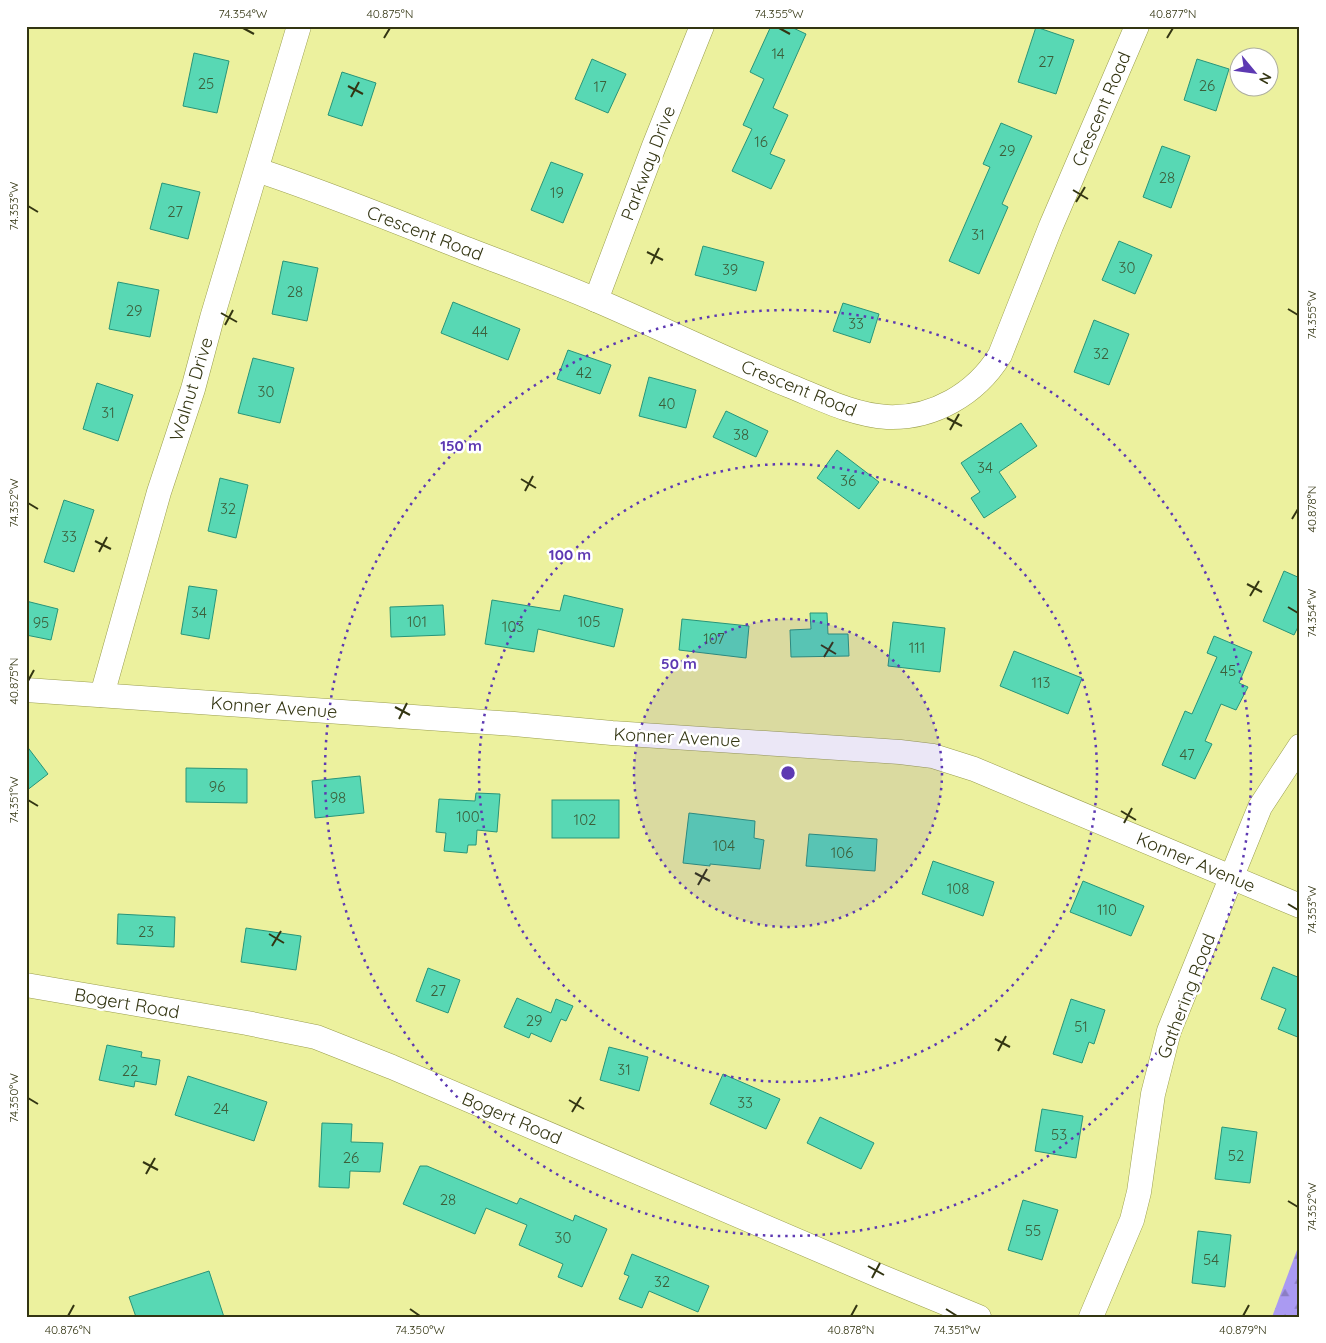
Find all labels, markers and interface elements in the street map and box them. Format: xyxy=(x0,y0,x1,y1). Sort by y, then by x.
text: 74.354°W xyxy=(219,6,268,21)
text: 40.875°N xyxy=(366,6,414,21)
text: 74.355°W xyxy=(754,6,804,21)
text: 40.877°N xyxy=(1150,6,1196,21)
house number: 14 xyxy=(771,44,785,63)
street label: Crescent Road xyxy=(1066,48,1136,170)
north arrow xyxy=(1228,48,1278,98)
house number: 27 xyxy=(1038,52,1054,71)
text: N xyxy=(1255,69,1276,87)
house number: 25 xyxy=(198,74,214,93)
house number: 26 xyxy=(1199,76,1215,95)
house number: 17 xyxy=(593,77,607,96)
street label: Parkway Drive xyxy=(616,102,680,224)
house number: 16 xyxy=(754,132,768,151)
house number: 29 xyxy=(999,141,1015,160)
house number: 28 xyxy=(1159,168,1175,187)
text: 74.353°W xyxy=(6,181,21,230)
house number: 19 xyxy=(550,183,564,202)
street label: Crescent Road xyxy=(364,200,486,266)
house number: 27 xyxy=(167,202,183,221)
house number: 31 xyxy=(971,225,985,244)
house number: 30 xyxy=(1119,258,1135,277)
house number: 39 xyxy=(722,260,738,279)
house number: 28 xyxy=(287,282,303,301)
text: 74.355°W xyxy=(1304,290,1319,340)
house number: 29 xyxy=(126,301,142,320)
house number: 33 xyxy=(848,314,864,333)
house number: 44 xyxy=(472,322,488,341)
street label: Walnut Drive xyxy=(164,334,218,444)
house number: 32 xyxy=(1093,344,1109,363)
street label: Crescent Road xyxy=(738,354,860,422)
house number: 42 xyxy=(576,363,592,382)
house number: 30 xyxy=(258,382,274,401)
house number: 40 xyxy=(659,394,675,413)
house number: 31 xyxy=(101,403,115,422)
house number: 38 xyxy=(733,425,749,444)
text: 150 m xyxy=(440,436,482,455)
house number: 34 xyxy=(977,458,993,477)
house number: 36 xyxy=(840,471,856,490)
text: 74.352°W xyxy=(6,478,21,528)
text: 40.878°N xyxy=(1304,485,1319,533)
house number: 32 xyxy=(220,499,236,518)
house number: 33 xyxy=(61,527,77,546)
text: 100 m xyxy=(549,545,591,564)
text: 74.354°W xyxy=(1304,588,1319,637)
house number: 34 xyxy=(191,603,207,622)
house number: 101 xyxy=(407,612,427,631)
house number: 105 xyxy=(578,612,600,631)
house number: 95 xyxy=(33,613,49,632)
house number: 103 xyxy=(502,617,524,636)
house number: 107 xyxy=(703,629,725,648)
house number: 111 xyxy=(909,638,925,657)
text: 50 m xyxy=(661,654,697,673)
text: 40.875°N xyxy=(6,657,21,705)
house number: 45 xyxy=(1220,661,1236,680)
house number: 113 xyxy=(1032,673,1051,692)
street label: Konner Avenue xyxy=(210,691,338,723)
street label: Konner Avenue xyxy=(613,722,741,752)
house number: 47 xyxy=(1179,745,1195,764)
centre of rings xyxy=(779,764,797,782)
text: 74.351°W xyxy=(6,776,21,824)
house number: 96 xyxy=(209,777,225,796)
house number: 98 xyxy=(330,788,346,807)
house number: 100 xyxy=(456,807,480,826)
house number: 102 xyxy=(574,810,596,829)
street label: Konner Avenue xyxy=(1133,827,1259,897)
house number: 104 xyxy=(713,836,735,855)
house number: 106 xyxy=(831,843,853,862)
house number: 108 xyxy=(947,879,969,898)
text: 74.353°W xyxy=(1304,885,1319,934)
house number: 110 xyxy=(1097,900,1117,919)
house number: 23 xyxy=(138,922,154,941)
street label: Gathering Road xyxy=(1152,930,1220,1062)
house number: 27 xyxy=(430,981,446,1000)
street label: Bogert Road xyxy=(73,982,181,1024)
house number: 29 xyxy=(526,1011,542,1030)
house number: 51 xyxy=(1074,1017,1088,1036)
house number: 31 xyxy=(617,1060,631,1079)
house number: 22 xyxy=(122,1061,138,1080)
text: 74.350°W xyxy=(6,1073,21,1123)
street label: Bogert Road xyxy=(459,1087,565,1149)
house number: 33 xyxy=(737,1093,753,1112)
house number: 24 xyxy=(213,1099,229,1118)
house number: 53 xyxy=(1051,1125,1067,1144)
house number: 52 xyxy=(1228,1146,1244,1165)
house number: 26 xyxy=(343,1148,359,1167)
text: 74.352°W xyxy=(1304,1182,1319,1232)
house number: 28 xyxy=(440,1190,456,1209)
house number: 55 xyxy=(1025,1221,1041,1240)
house number: 30 xyxy=(555,1228,571,1247)
house number: 54 xyxy=(1203,1250,1219,1269)
house number: 32 xyxy=(654,1272,670,1291)
text: 40.876°N xyxy=(45,1322,91,1337)
text: 74.350°W xyxy=(395,1322,445,1337)
text: 40.878°N xyxy=(827,1322,875,1337)
text: 74.351°W xyxy=(933,1322,981,1337)
text: 40.879°N xyxy=(1219,1322,1267,1337)

